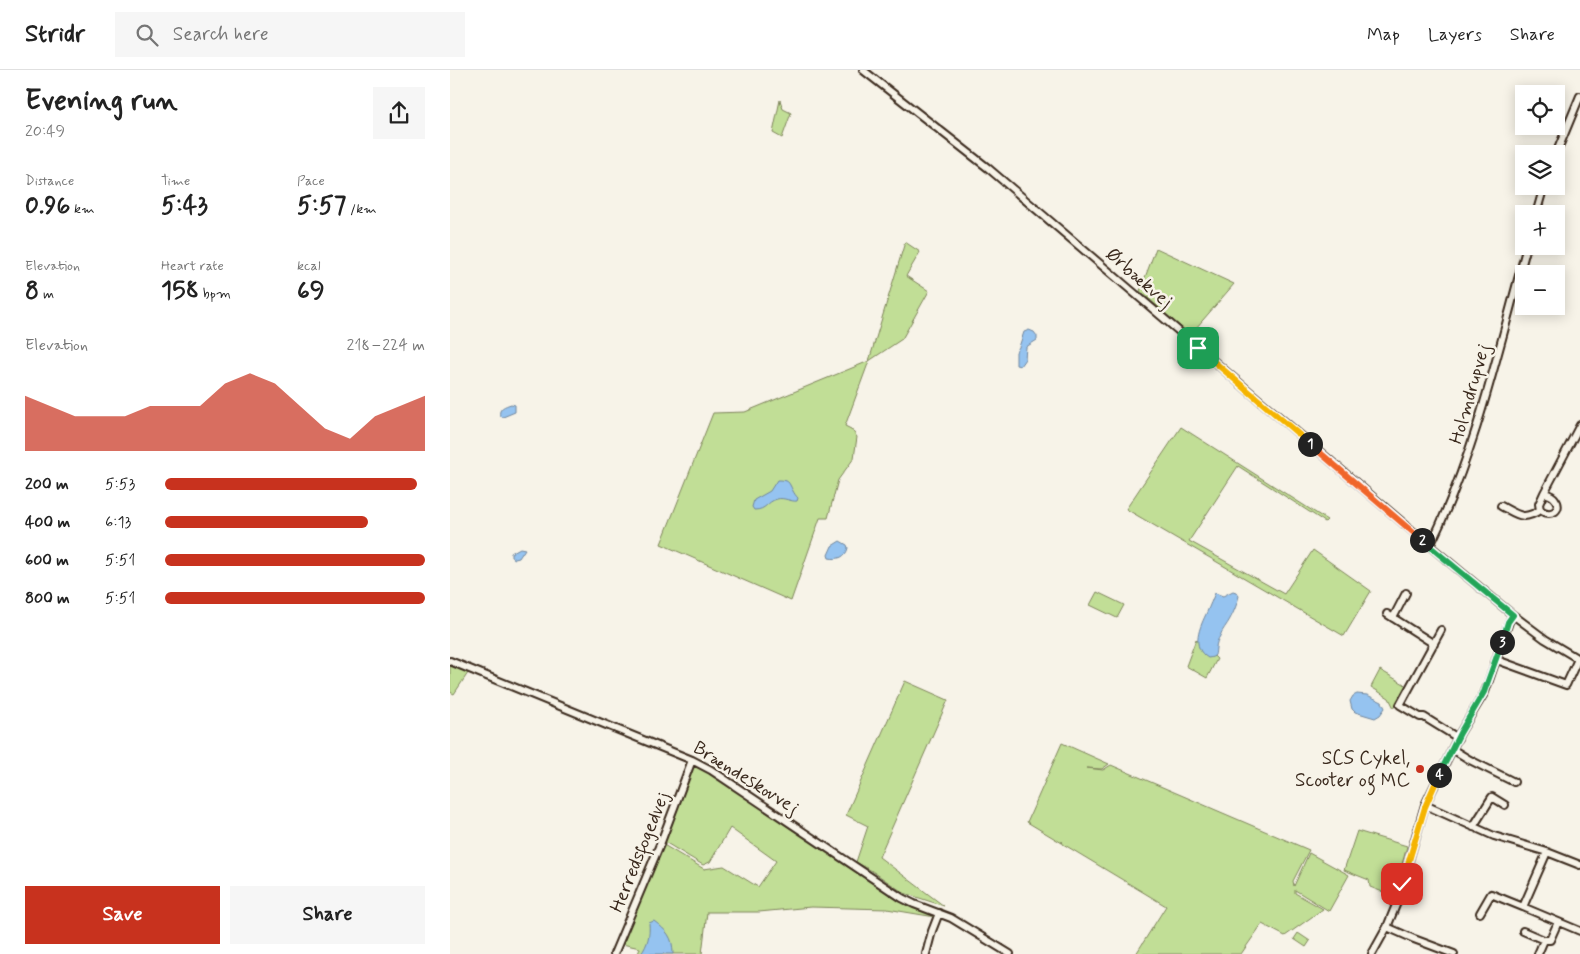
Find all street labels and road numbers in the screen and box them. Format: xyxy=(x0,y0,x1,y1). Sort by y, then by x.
street label: Ørbækvej xyxy=(1100,242,1178,315)
street label: Holmdrupvej xyxy=(1444,341,1497,447)
street label: Brændeskovvej xyxy=(688,735,804,821)
street label: Herredsfogedvej xyxy=(604,788,678,917)

